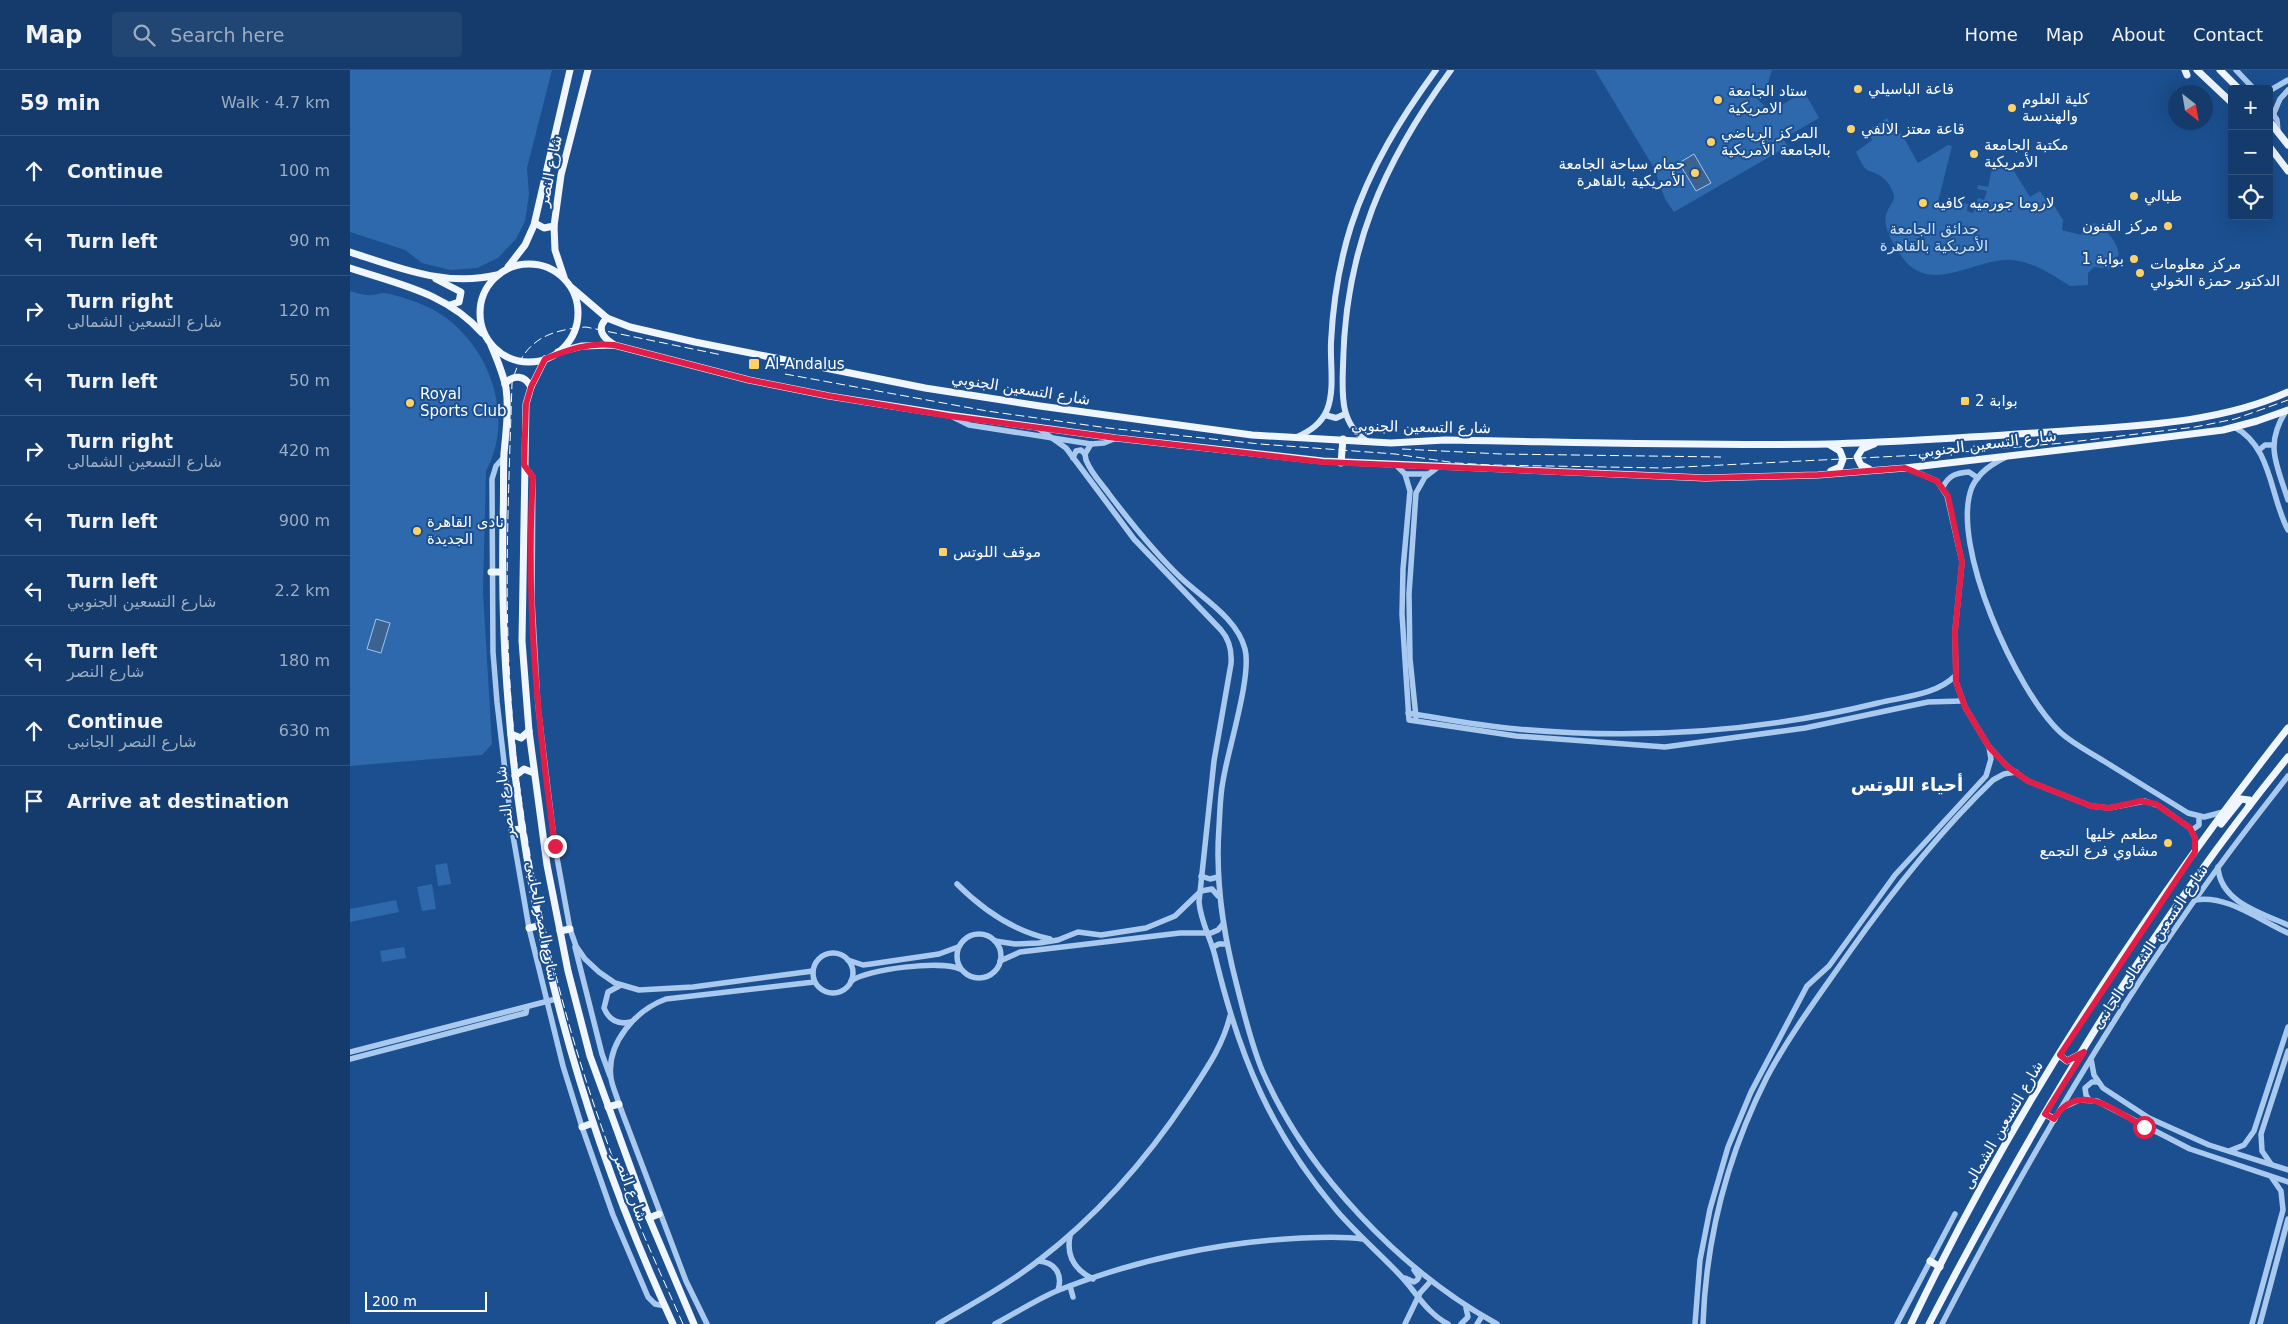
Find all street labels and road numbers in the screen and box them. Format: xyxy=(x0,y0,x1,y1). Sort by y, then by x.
street label: شارع النصر xyxy=(534,134,566,209)
street label: شارع التسعين الجنوبي xyxy=(950,369,1092,410)
street label: شارع التسعين الجنوبي xyxy=(1351,417,1491,438)
street label: شارع التسعين الجنوبي xyxy=(1916,427,2058,462)
street label: شارع النصر xyxy=(492,765,518,840)
street label: شارع النصر الجانبى xyxy=(522,860,562,982)
street label: شارع التسعين الشمالى الجانبى xyxy=(2088,862,2212,1032)
street label: شارع التسعين الشمالى xyxy=(1959,1058,2047,1192)
street label: شارع النصر xyxy=(608,1149,651,1224)

